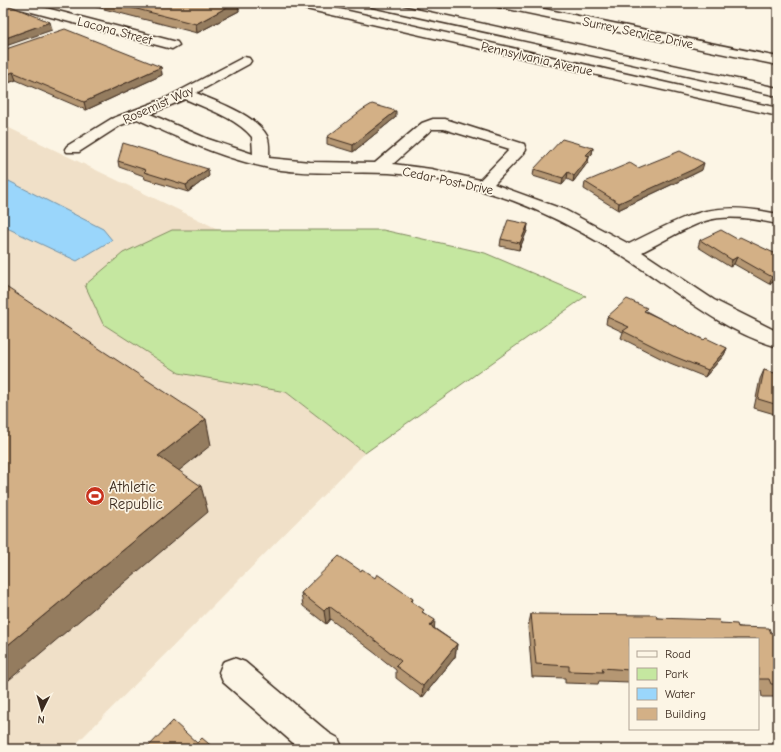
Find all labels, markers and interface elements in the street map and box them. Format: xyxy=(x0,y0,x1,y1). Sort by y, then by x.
street label: Lacona Street xyxy=(76,13,155,48)
street label: Surrey Service Drive xyxy=(581,13,695,52)
street label: Pennsylvania Avenue xyxy=(479,38,595,79)
street label: Rosemist Way xyxy=(120,82,196,127)
street label: Cedar Post Drive xyxy=(401,164,495,198)
place label: Athletic Republic xyxy=(109,478,163,513)
sports icon: Athletic Republic xyxy=(84,485,106,507)
legend xyxy=(629,638,759,730)
text: Road xyxy=(665,647,691,661)
text: Park xyxy=(665,667,688,681)
text: Water xyxy=(665,687,695,701)
north arrow xyxy=(22,690,62,730)
text: Building xyxy=(665,707,706,721)
text: N xyxy=(37,713,45,726)

